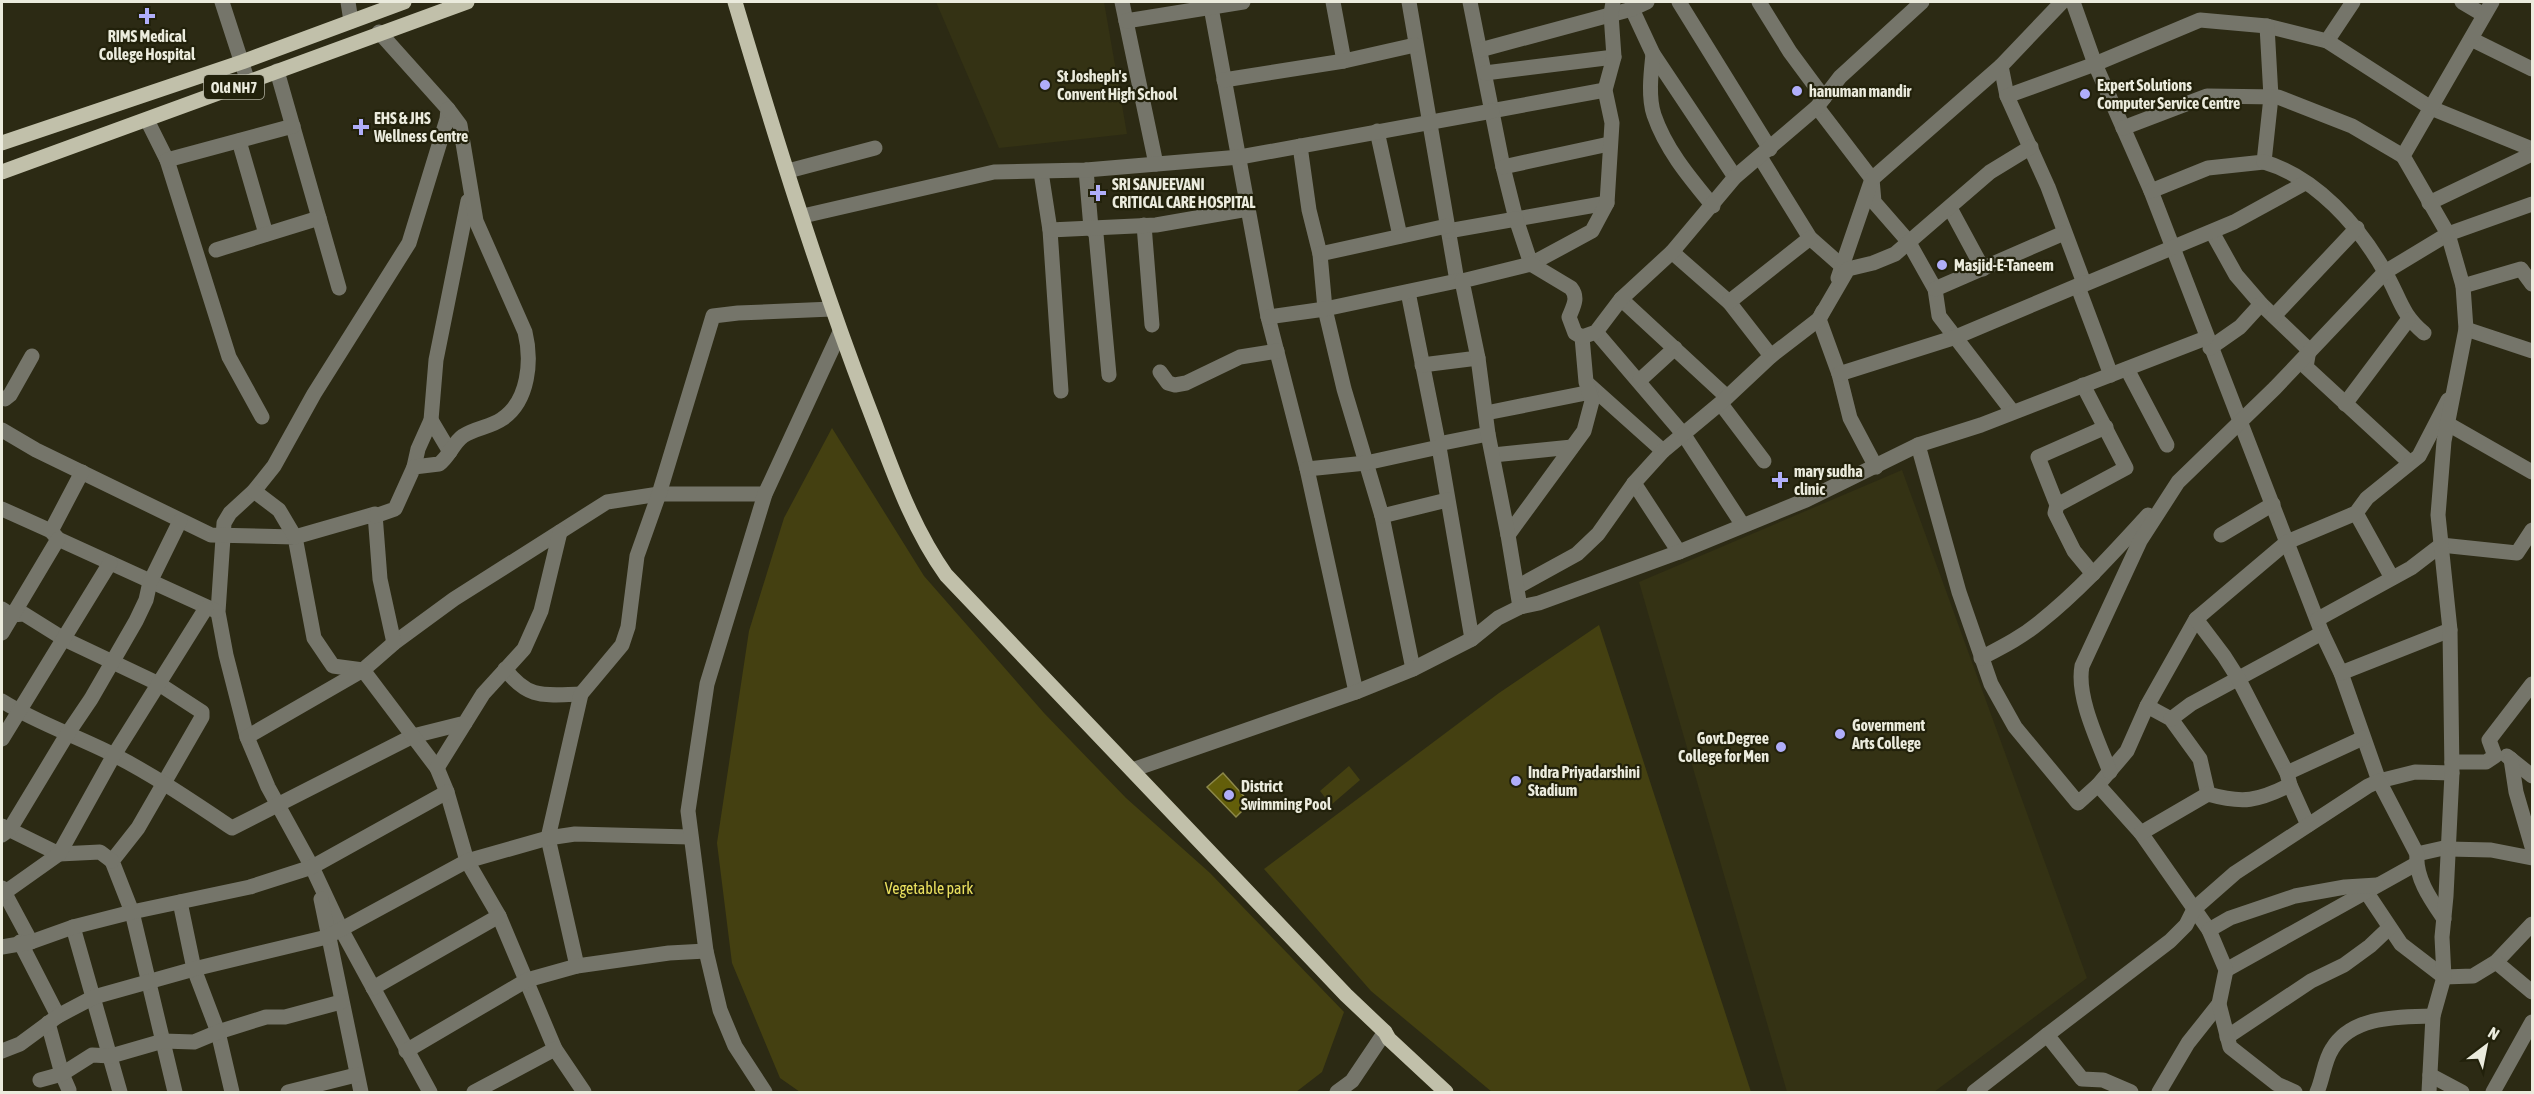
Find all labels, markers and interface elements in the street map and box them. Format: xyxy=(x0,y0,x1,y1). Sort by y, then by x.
marker: RIMS Medical College Hospital xyxy=(138,7,156,25)
place label: RIMS Medical College Hospital xyxy=(99,27,196,63)
place label: St Josheph's Convent High School xyxy=(1057,67,1178,103)
road number: Old NH7 xyxy=(204,75,264,99)
place label: Expert Solutions Computer Service Centre xyxy=(2097,76,2240,112)
marker: St Josheph's Convent High School xyxy=(1038,78,1052,92)
place label: hanuman mandir xyxy=(1809,82,1912,100)
marker: hanuman mandir xyxy=(1790,84,1804,98)
marker: Expert Solutions Computer Service Centre xyxy=(2078,87,2092,101)
place label: EHS & JHS Wellness Centre xyxy=(373,109,468,145)
marker: EHS & JHS Wellness Centre xyxy=(352,118,370,136)
place label: SRI SANJEEVANI CRITICAL CARE HOSPITAL xyxy=(1112,175,1256,211)
marker: SRI SANJEEVANI CRITICAL CARE HOSPITAL xyxy=(1089,184,1107,202)
place label: Masjid-E-Taneem xyxy=(1954,256,2054,274)
marker: Masjid-E-Taneem xyxy=(1935,258,1949,272)
place label: mary sudha clinic xyxy=(1794,462,1863,498)
marker: mary sudha clinic xyxy=(1771,471,1789,489)
place label: Government Arts College xyxy=(1851,716,1926,752)
marker: Government Arts College xyxy=(1833,727,1847,741)
place label: Govt.Degree College for Men xyxy=(1678,729,1769,765)
marker: Govt.Degree College for Men xyxy=(1774,740,1788,754)
place label: Indra Priyadarshini Stadium xyxy=(1528,763,1640,799)
marker: Indra Priyadarshini Stadium xyxy=(1509,774,1523,788)
place label: District Swimming Pool xyxy=(1241,777,1332,813)
marker: District Swimming Pool xyxy=(1222,788,1236,802)
park label: Vegetable park xyxy=(885,879,973,898)
north arrow xyxy=(2456,1016,2516,1076)
text: N xyxy=(2485,1023,2503,1043)

